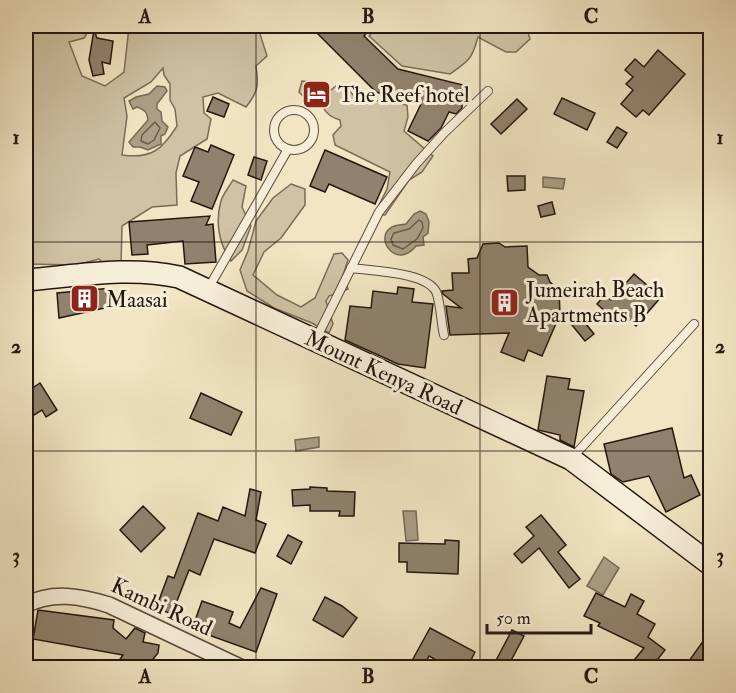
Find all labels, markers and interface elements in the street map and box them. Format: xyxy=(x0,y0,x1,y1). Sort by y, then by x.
text: A xyxy=(138,4,152,29)
text: B xyxy=(361,4,375,29)
text: C xyxy=(584,4,598,29)
hotel icon: The Reef hotel xyxy=(301,78,333,110)
place label: The Reef hotel xyxy=(338,81,470,109)
text: 1 xyxy=(12,125,20,150)
text: 1 xyxy=(716,125,724,150)
place label: Jumeirah Beach Apartments B xyxy=(525,276,665,330)
building icon: Maasai xyxy=(69,283,101,315)
place label: Maasai xyxy=(106,286,168,314)
building icon: Jumeirah Beach Apartments B xyxy=(489,286,521,318)
street label: Mount Kenya Road xyxy=(300,324,467,422)
text: 2 xyxy=(11,334,21,359)
text: 2 xyxy=(715,334,725,359)
text: 3 xyxy=(12,543,20,568)
text: 3 xyxy=(716,543,724,568)
street label: Kambi Road xyxy=(106,571,217,643)
scale bar xyxy=(487,597,590,635)
text: 50 m xyxy=(496,607,531,630)
text: A xyxy=(138,664,152,689)
text: B xyxy=(361,664,375,689)
text: C xyxy=(584,664,598,689)

